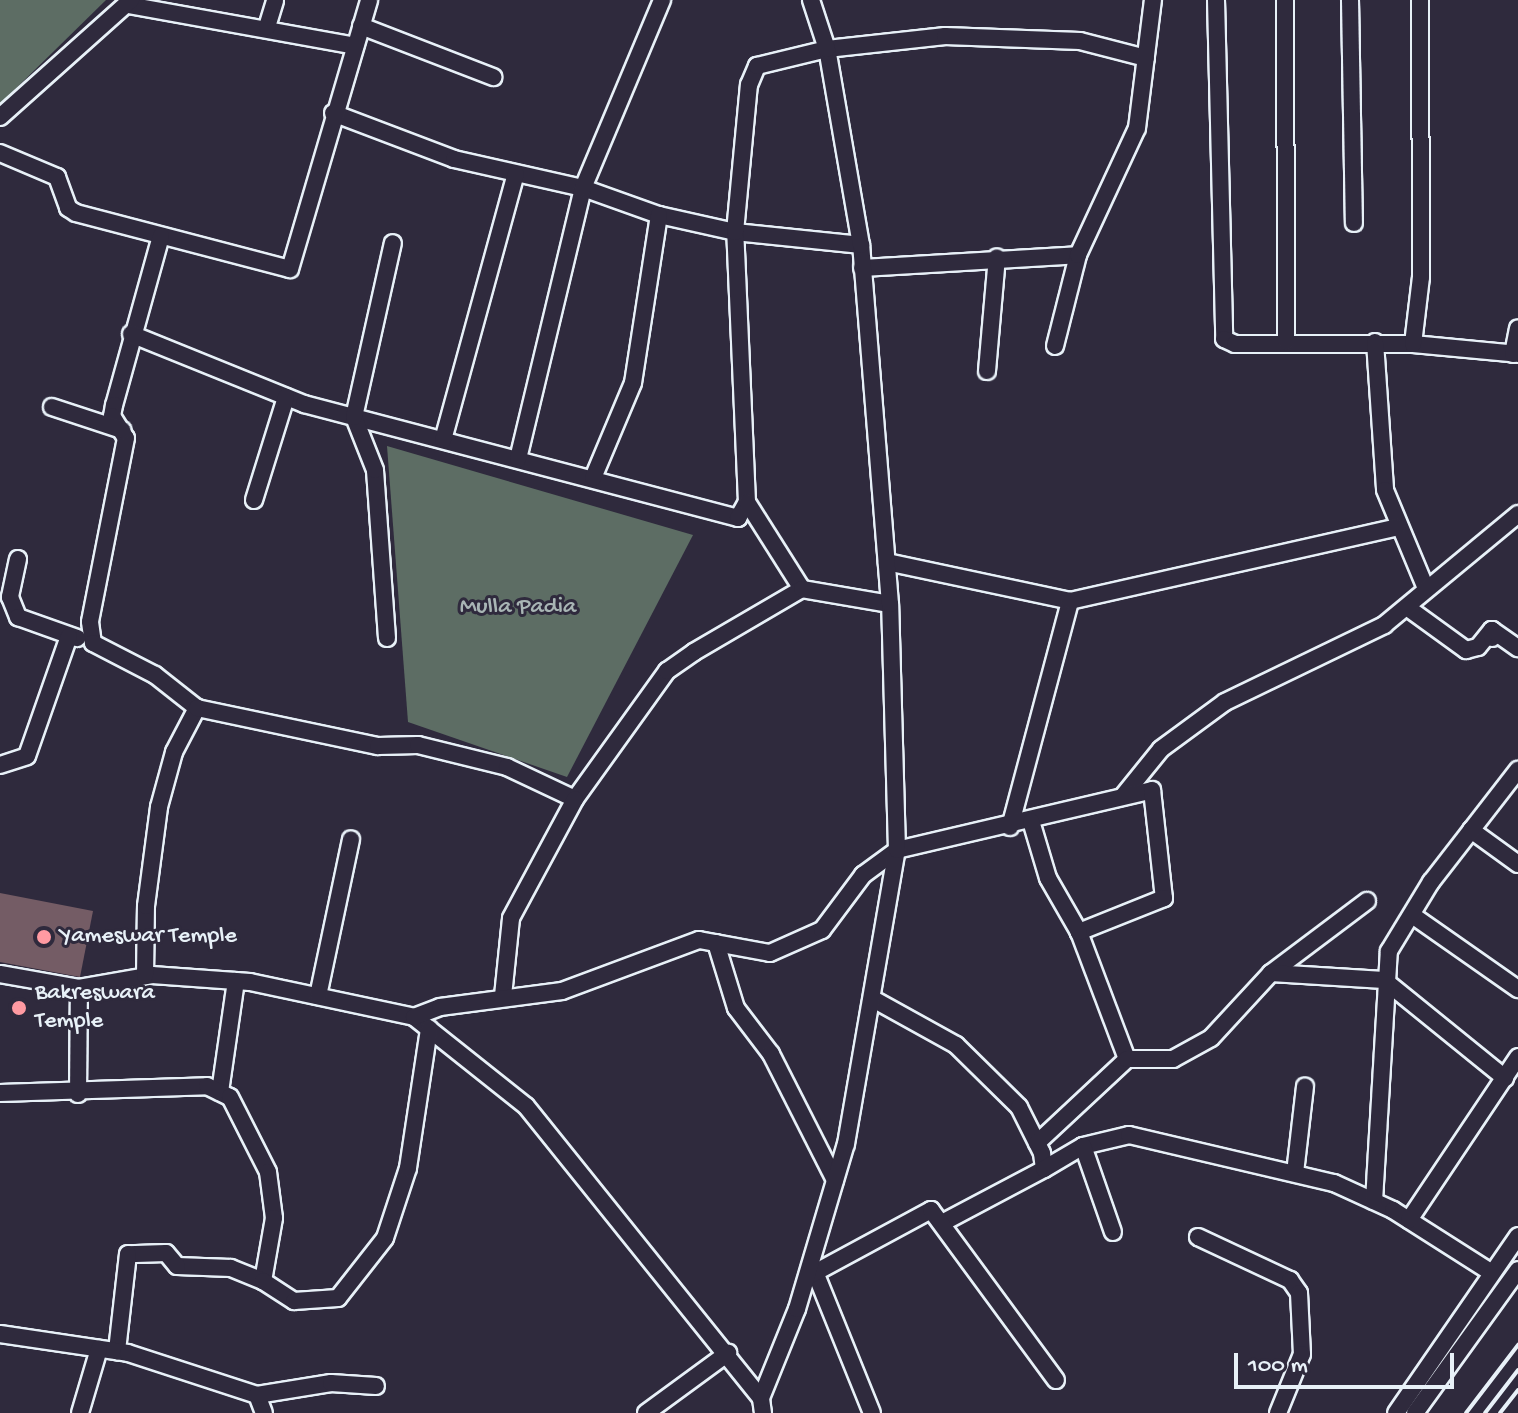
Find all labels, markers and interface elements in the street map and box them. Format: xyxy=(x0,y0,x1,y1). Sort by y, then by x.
park label: Mulla Padia xyxy=(460,594,576,622)
place label: Yameswar Temple xyxy=(60,923,237,951)
marker: Yameswar Temple xyxy=(35,928,53,946)
place label: Bakreswara Temple xyxy=(35,980,155,1036)
marker: Bakreswara Temple xyxy=(10,999,28,1017)
scale bar xyxy=(1238,1337,1458,1387)
text: 100 m xyxy=(1248,1352,1308,1381)

